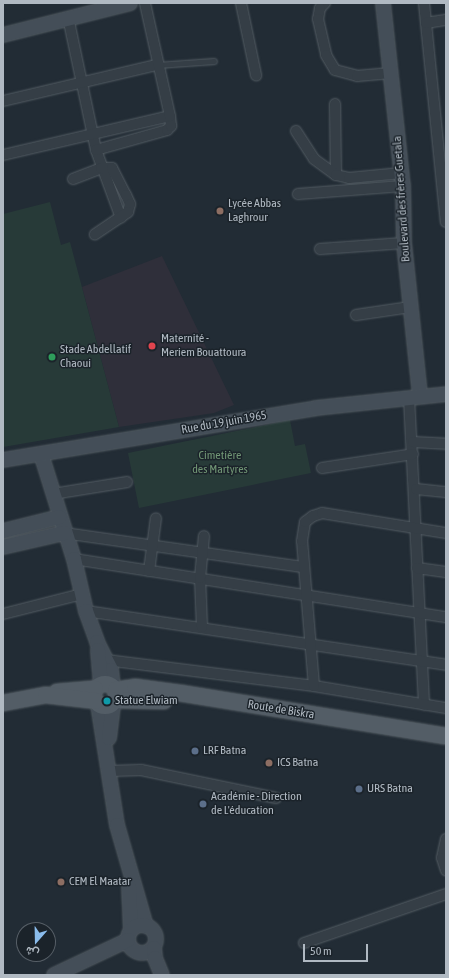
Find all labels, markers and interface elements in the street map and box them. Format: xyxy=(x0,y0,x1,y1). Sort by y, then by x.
street label: Boulevard des frères Guetala xyxy=(390,135,414,263)
place label: Lycée Abbas Laghrour xyxy=(228,197,281,225)
marker: Lycée Abbas Laghrour xyxy=(215,206,225,216)
place label: Maternité - Meriem Bouattoura xyxy=(161,332,246,360)
marker: Maternité - Meriem Bouattoura xyxy=(146,340,158,352)
place label: Stade Abdellatif Chaoui xyxy=(60,343,131,371)
marker: Stade Abdellatif Chaoui xyxy=(47,352,57,362)
street label: Rue du 19 juin 1965 xyxy=(180,408,268,438)
park label: Cimetière des Martyres xyxy=(192,449,248,477)
place label: Statue Elwiam xyxy=(115,694,178,708)
marker: Statue Elwiam xyxy=(102,696,112,706)
street label: Route de Biskra xyxy=(247,698,315,722)
place label: LRF Batna xyxy=(203,744,246,758)
marker: LRF Batna xyxy=(190,746,200,756)
place label: ICS Batna xyxy=(277,756,318,770)
marker: ICS Batna xyxy=(264,758,274,768)
place label: URS Batna xyxy=(367,782,413,796)
marker: URS Batna xyxy=(354,784,364,794)
place label: Académie - Direction de L'éducation xyxy=(211,790,302,818)
marker: Académie - Direction de L'éducation xyxy=(198,799,208,809)
place label: CEM El Maatar xyxy=(69,875,131,889)
marker: CEM El Maatar xyxy=(56,877,66,887)
north arrow xyxy=(16,922,56,962)
scale bar xyxy=(305,936,370,962)
text: ش xyxy=(24,944,41,960)
text: 50 m xyxy=(310,944,332,958)

